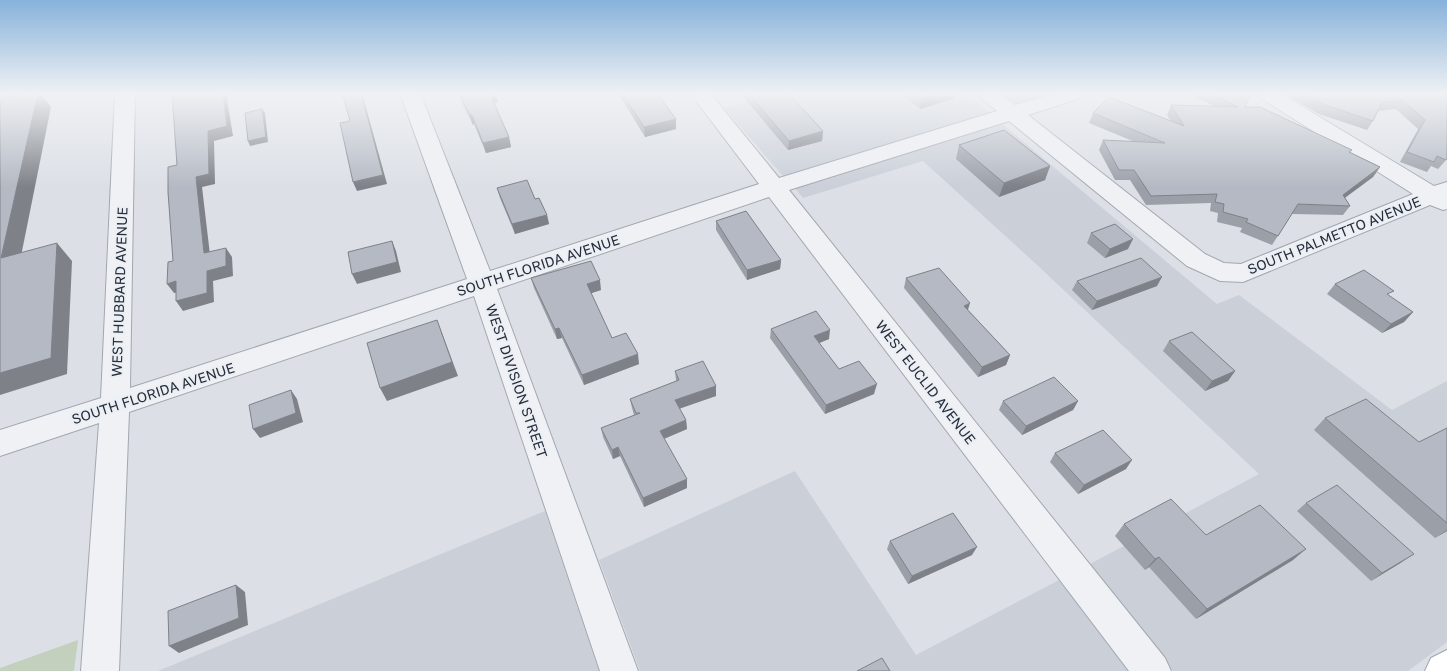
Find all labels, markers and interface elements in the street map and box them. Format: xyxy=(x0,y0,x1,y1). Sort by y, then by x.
street label: SOUTH PALMETTO AVENUE xyxy=(1245,192,1423,278)
street label: WEST HUBBARD AVENUE xyxy=(108,207,130,377)
street label: SOUTH FLORIDA AVENUE xyxy=(454,231,622,299)
street label: WEST DIVISION STREET xyxy=(483,302,551,461)
street label: WEST EUCLID AVENUE xyxy=(872,317,980,447)
street label: SOUTH FLORIDA AVENUE xyxy=(69,359,237,427)

